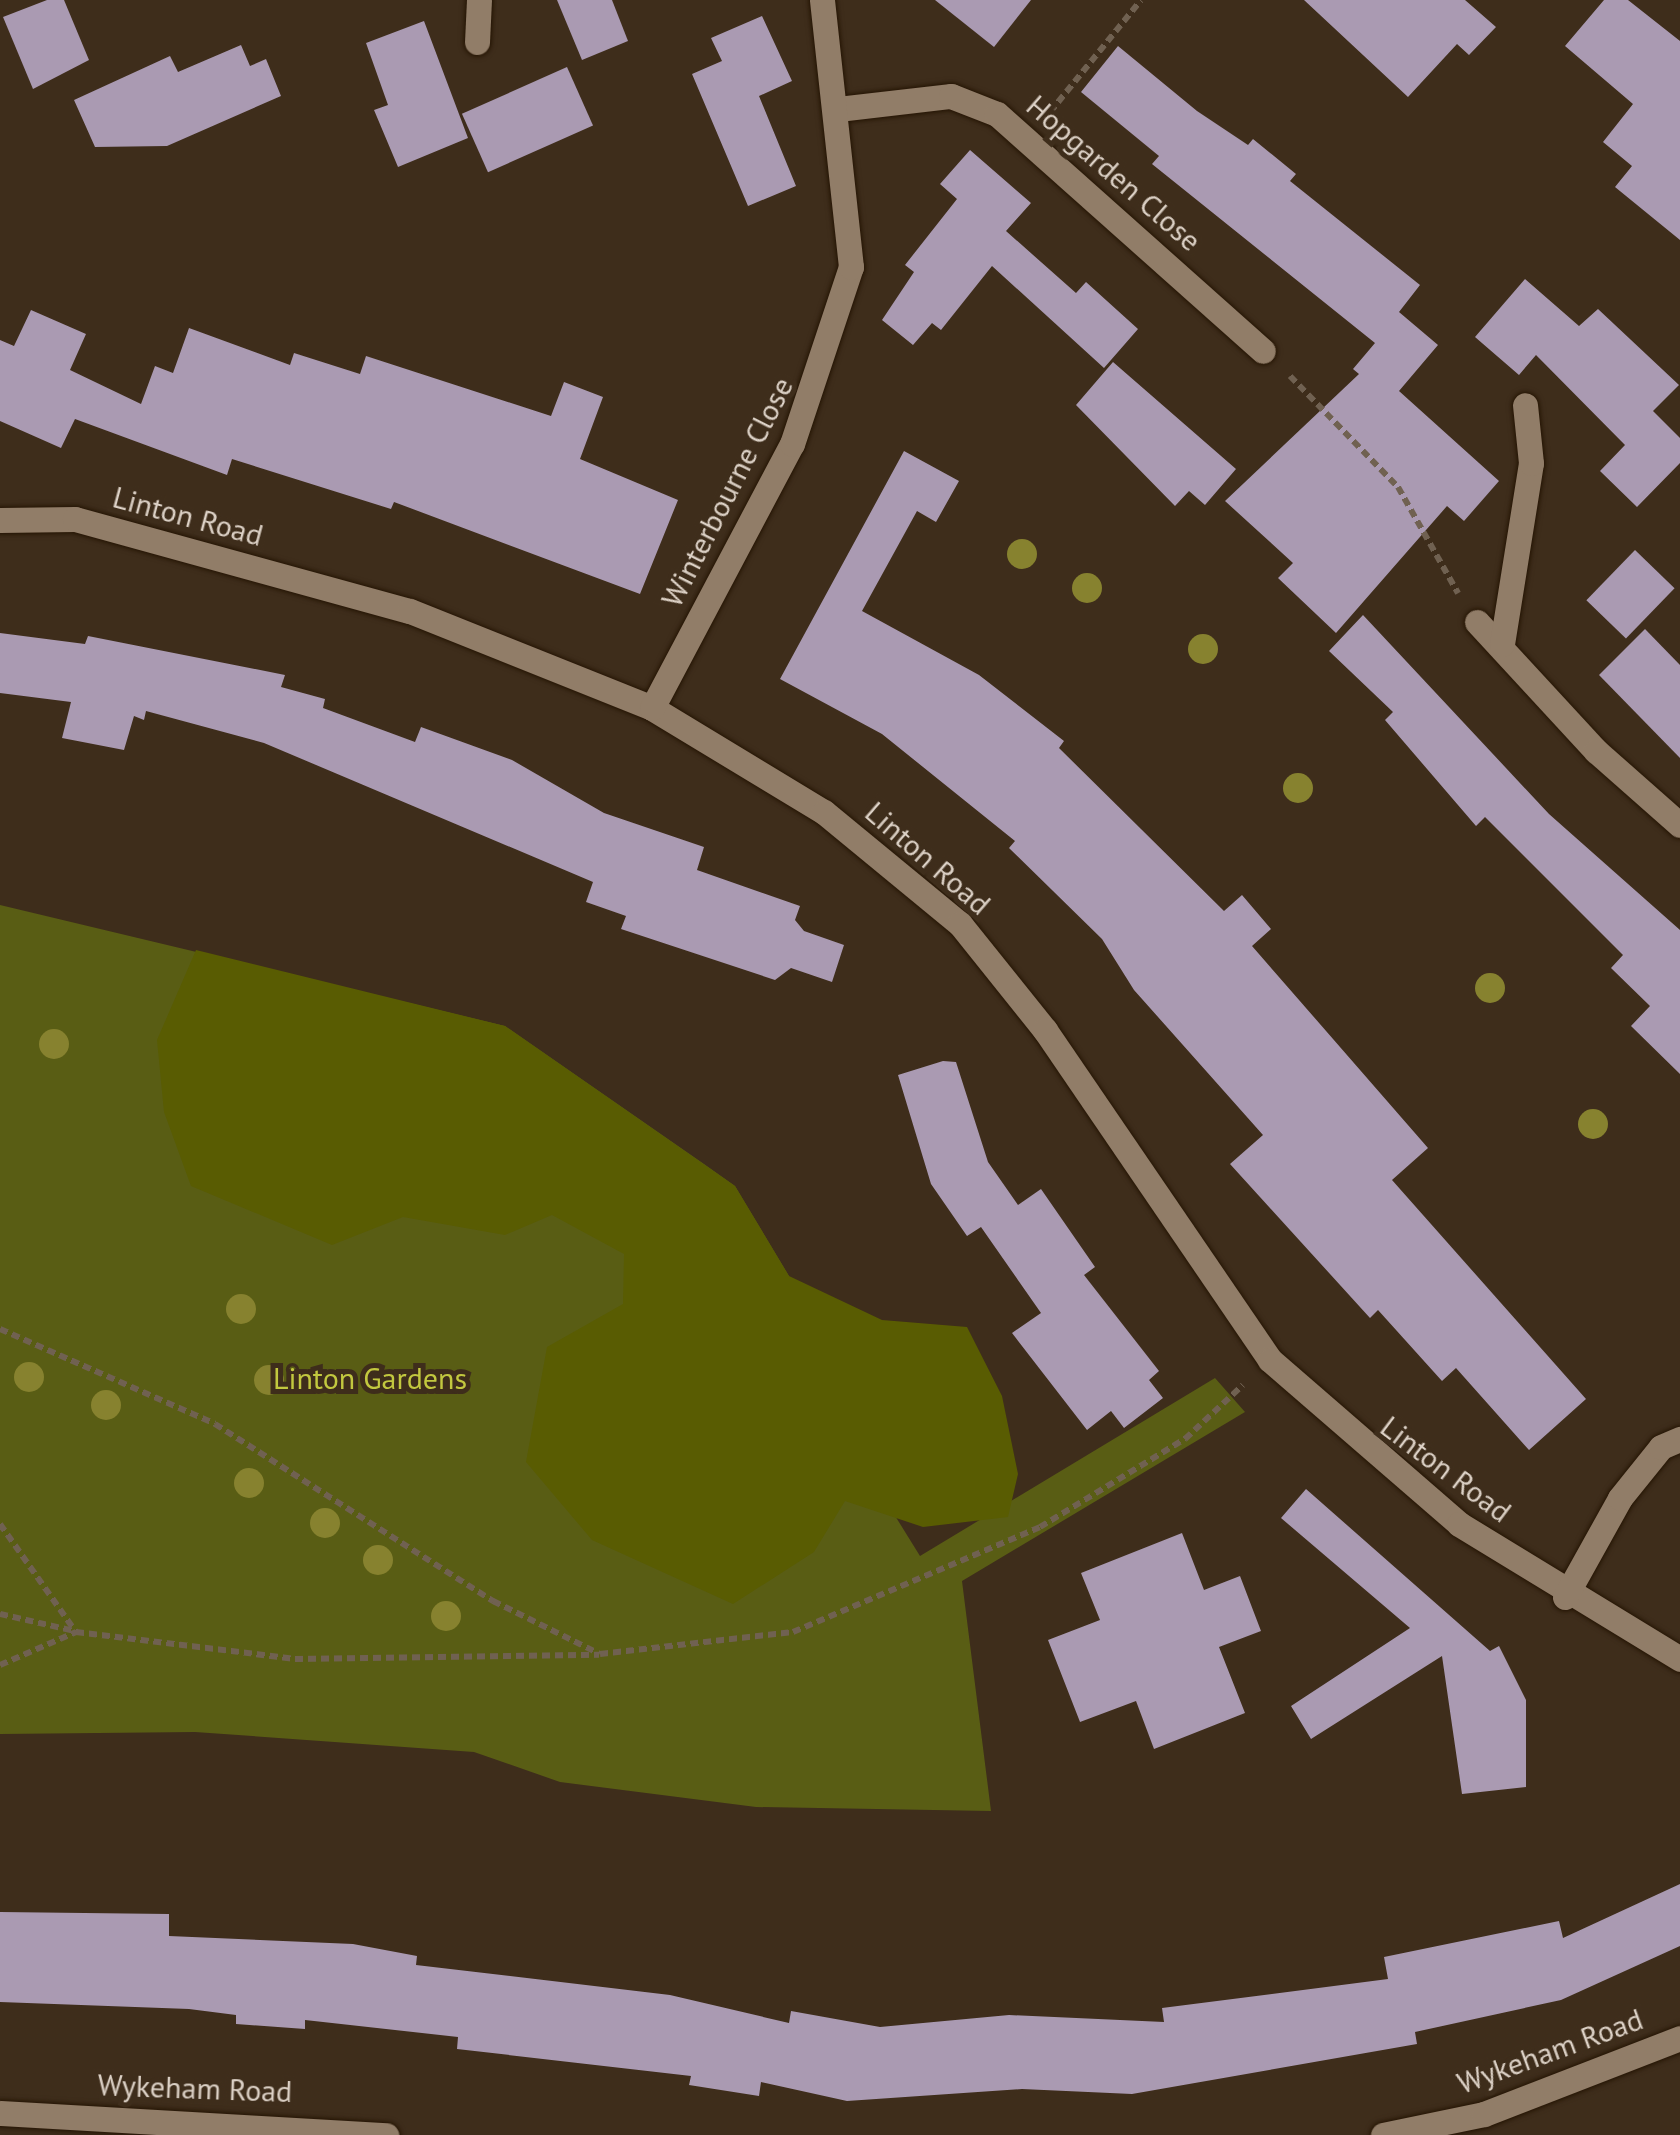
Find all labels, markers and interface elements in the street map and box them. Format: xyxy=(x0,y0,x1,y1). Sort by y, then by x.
street label: Hopgarden Close xyxy=(1019,87,1209,259)
street label: Winterbourne Close xyxy=(654,371,800,613)
street label: Linton Road xyxy=(109,479,267,553)
street label: Linton Road xyxy=(858,794,998,922)
park label: Linton Gardens xyxy=(273,1360,467,1396)
street label: Linton Road xyxy=(1374,1408,1518,1530)
street label: Wykeham Road xyxy=(1452,2001,1648,2101)
street label: Wykeham Road xyxy=(97,2067,293,2109)

